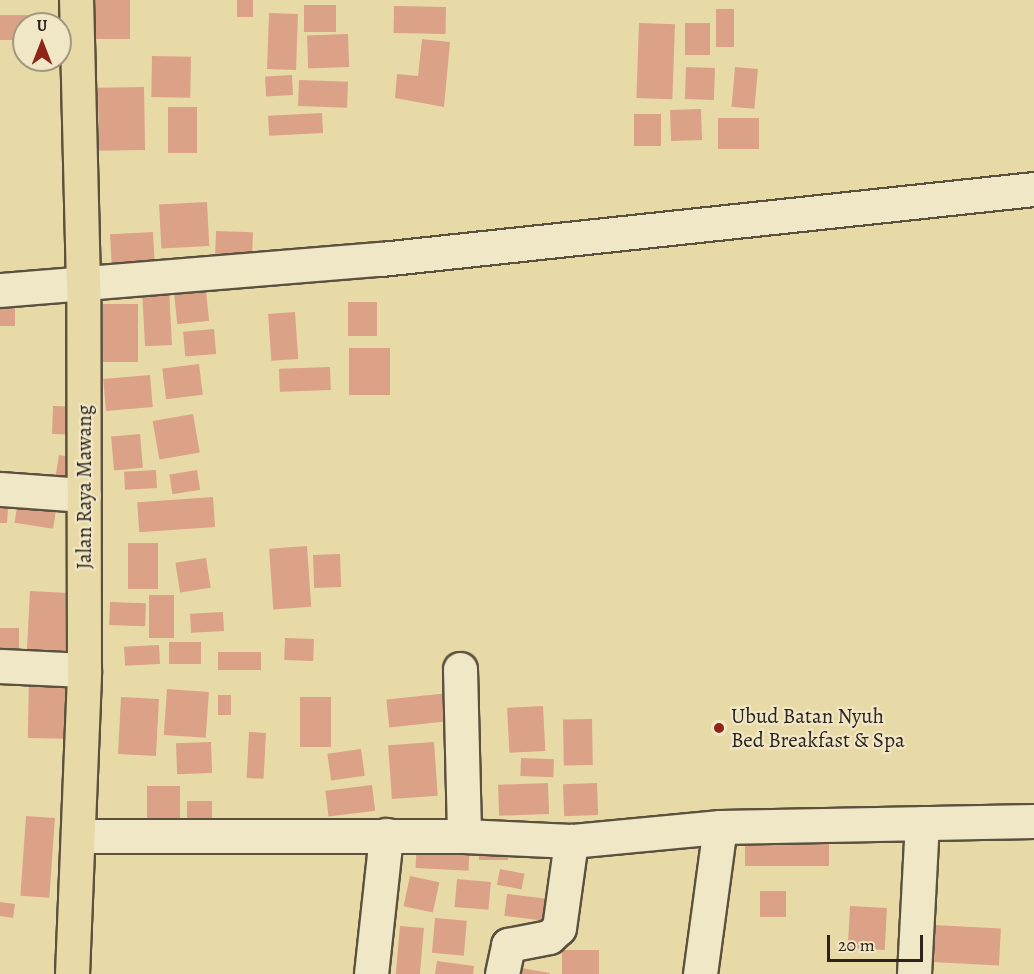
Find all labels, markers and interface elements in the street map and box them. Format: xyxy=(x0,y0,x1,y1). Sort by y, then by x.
north arrow xyxy=(12,12,72,72)
text: U xyxy=(37,15,47,37)
street label: Jalan Raya Mawang xyxy=(71,405,97,569)
place label: Ubud Batan Nyuh Bed Breakfast & Spa xyxy=(731,703,905,753)
marker: Ubud Batan Nyuh Bed Breakfast & Spa xyxy=(712,721,726,735)
scale bar xyxy=(830,923,926,961)
text: 20 m xyxy=(838,933,875,957)

